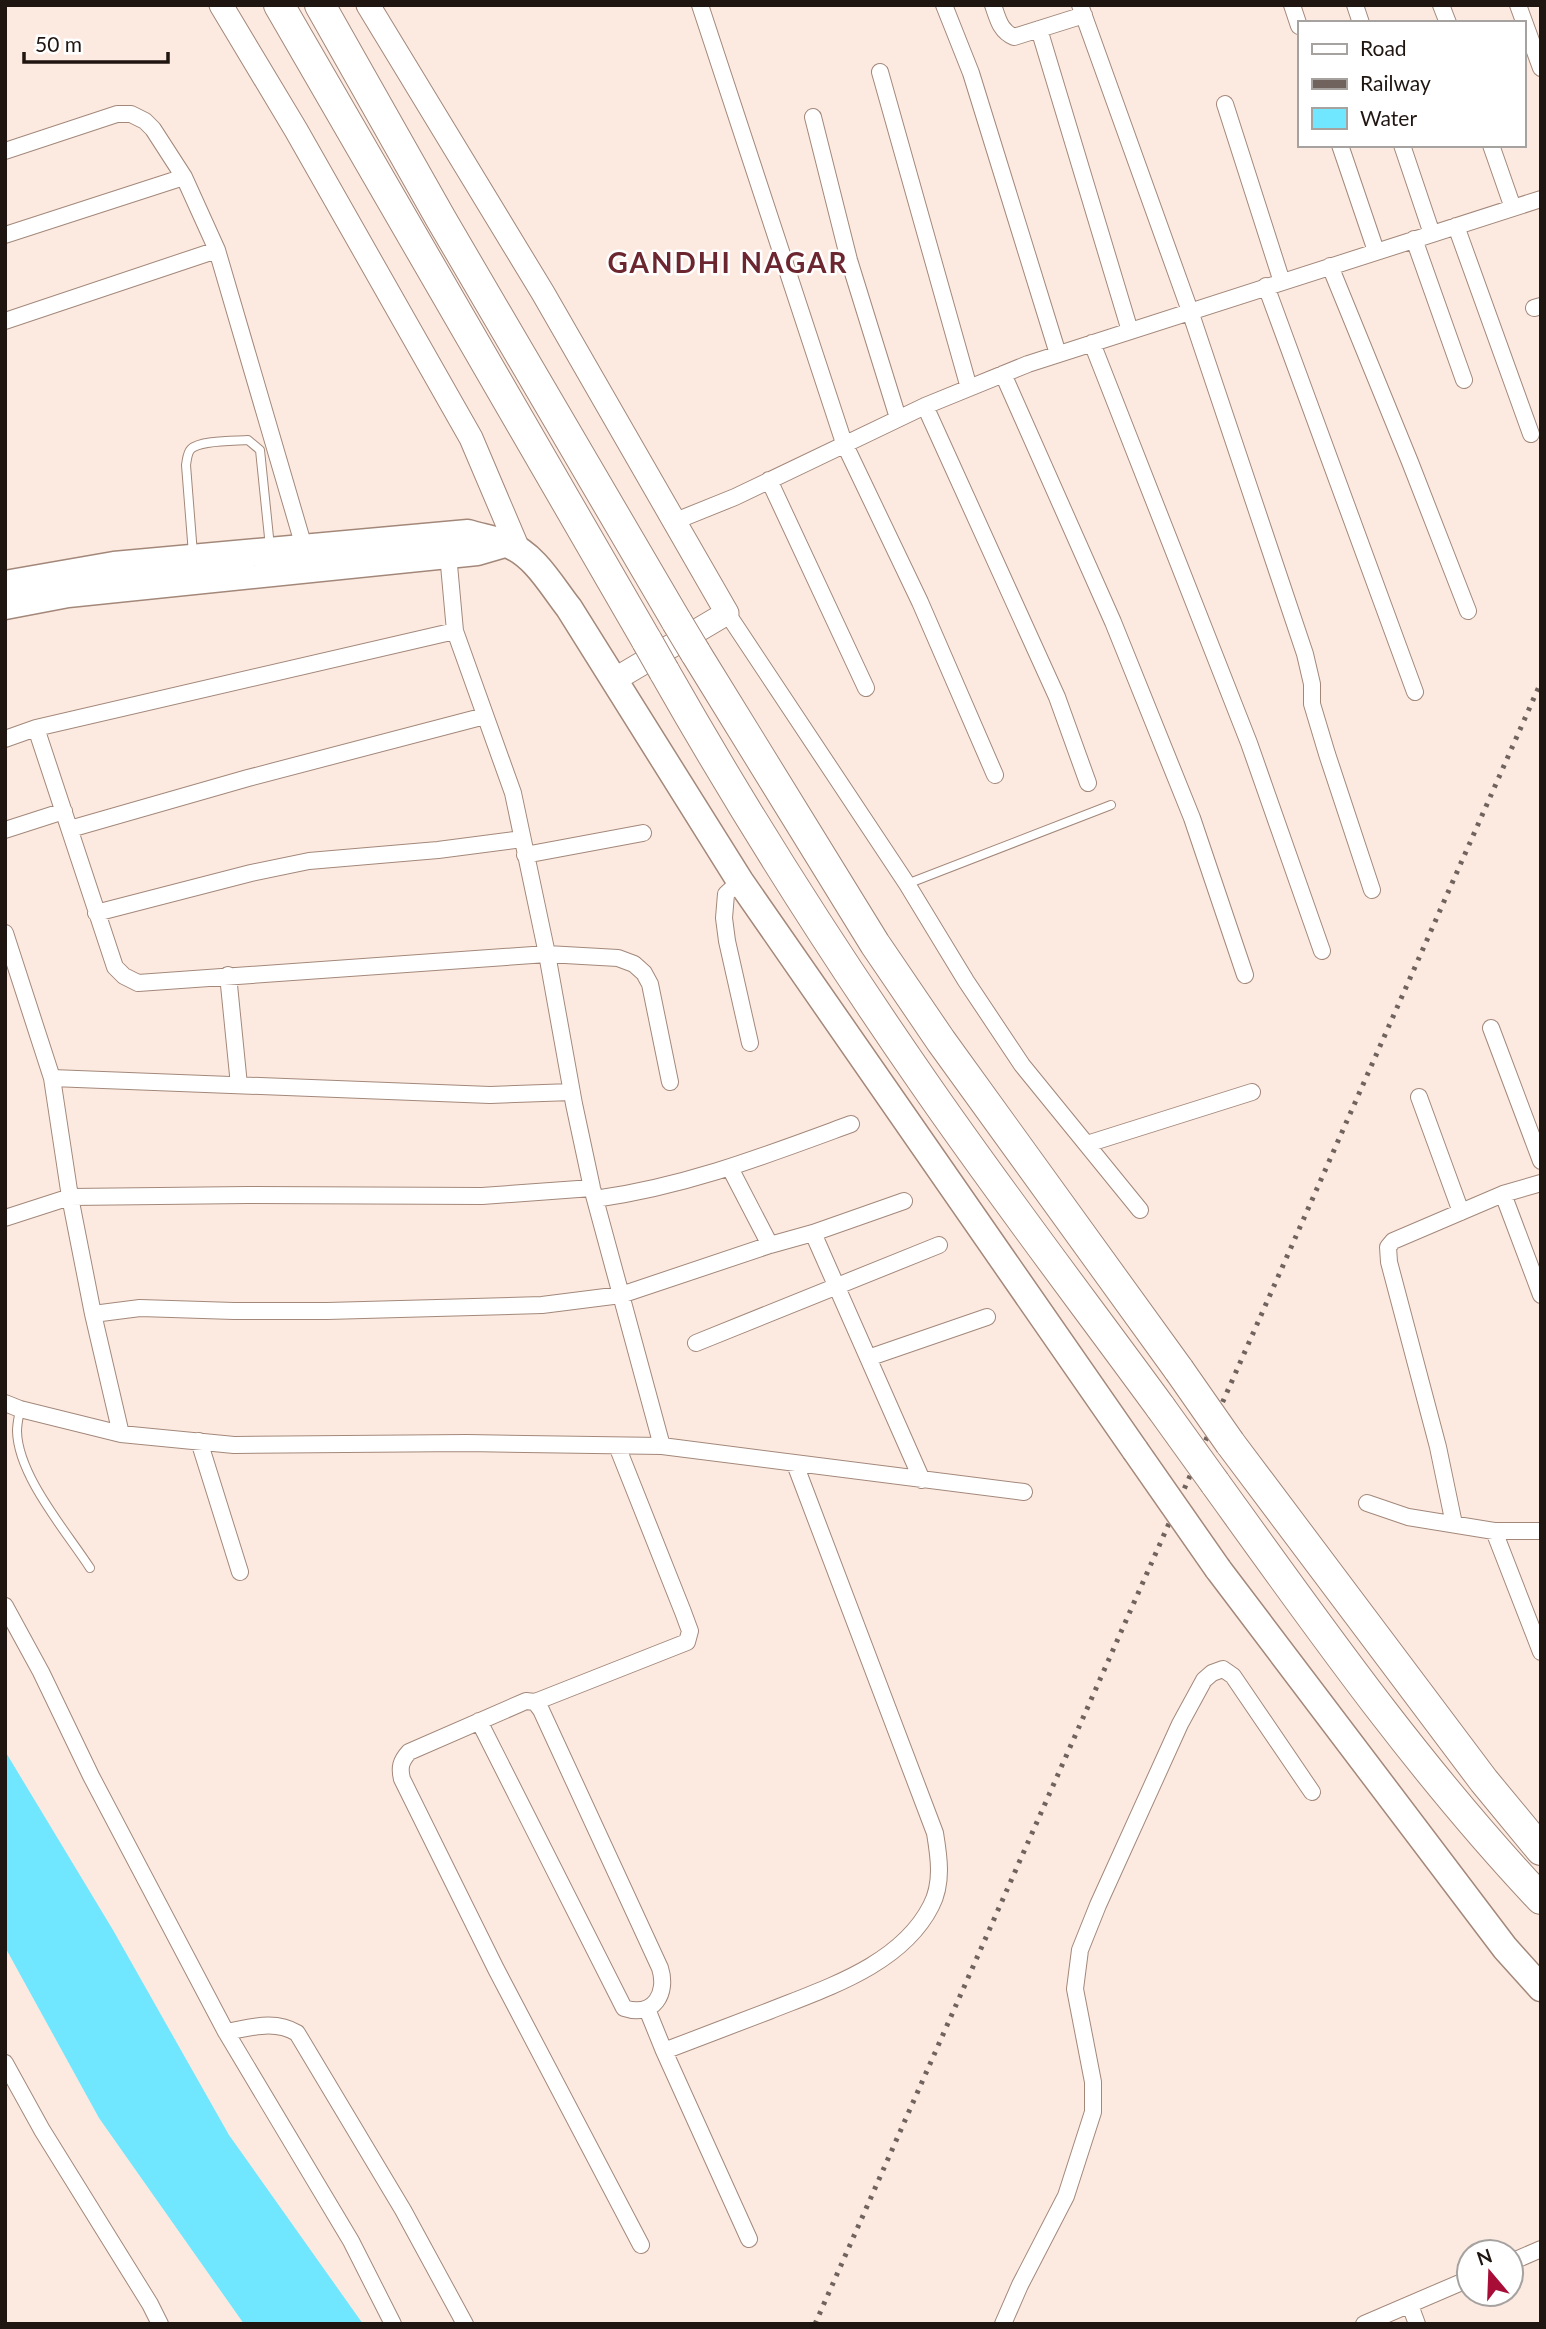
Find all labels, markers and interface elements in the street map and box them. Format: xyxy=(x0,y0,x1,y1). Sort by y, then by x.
scale bar xyxy=(24,21,168,65)
legend xyxy=(1298,21,1525,147)
text: 50 m xyxy=(35,31,82,56)
text: Road xyxy=(1360,35,1407,60)
text: Railway xyxy=(1360,70,1431,95)
text: Water xyxy=(1360,105,1417,130)
district label: GANDHI NAGAR xyxy=(607,245,849,279)
north arrow xyxy=(1455,2238,1525,2308)
text: N xyxy=(1474,2243,1495,2270)

